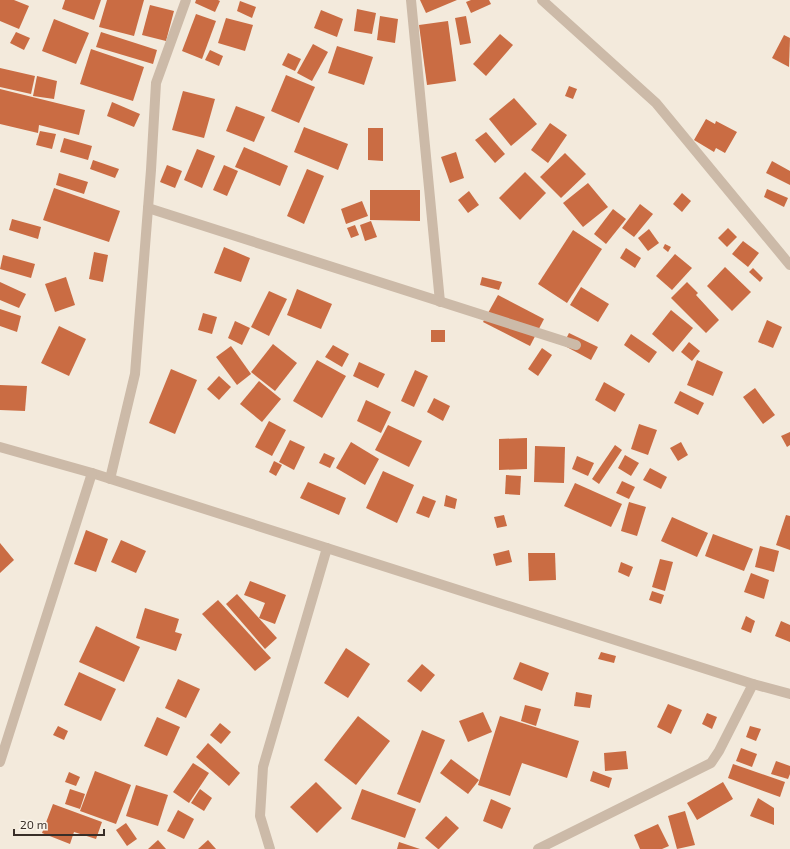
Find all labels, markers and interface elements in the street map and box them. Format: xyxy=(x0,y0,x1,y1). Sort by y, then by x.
scale bar xyxy=(14,811,104,837)
text: 20 m xyxy=(20,817,47,831)

